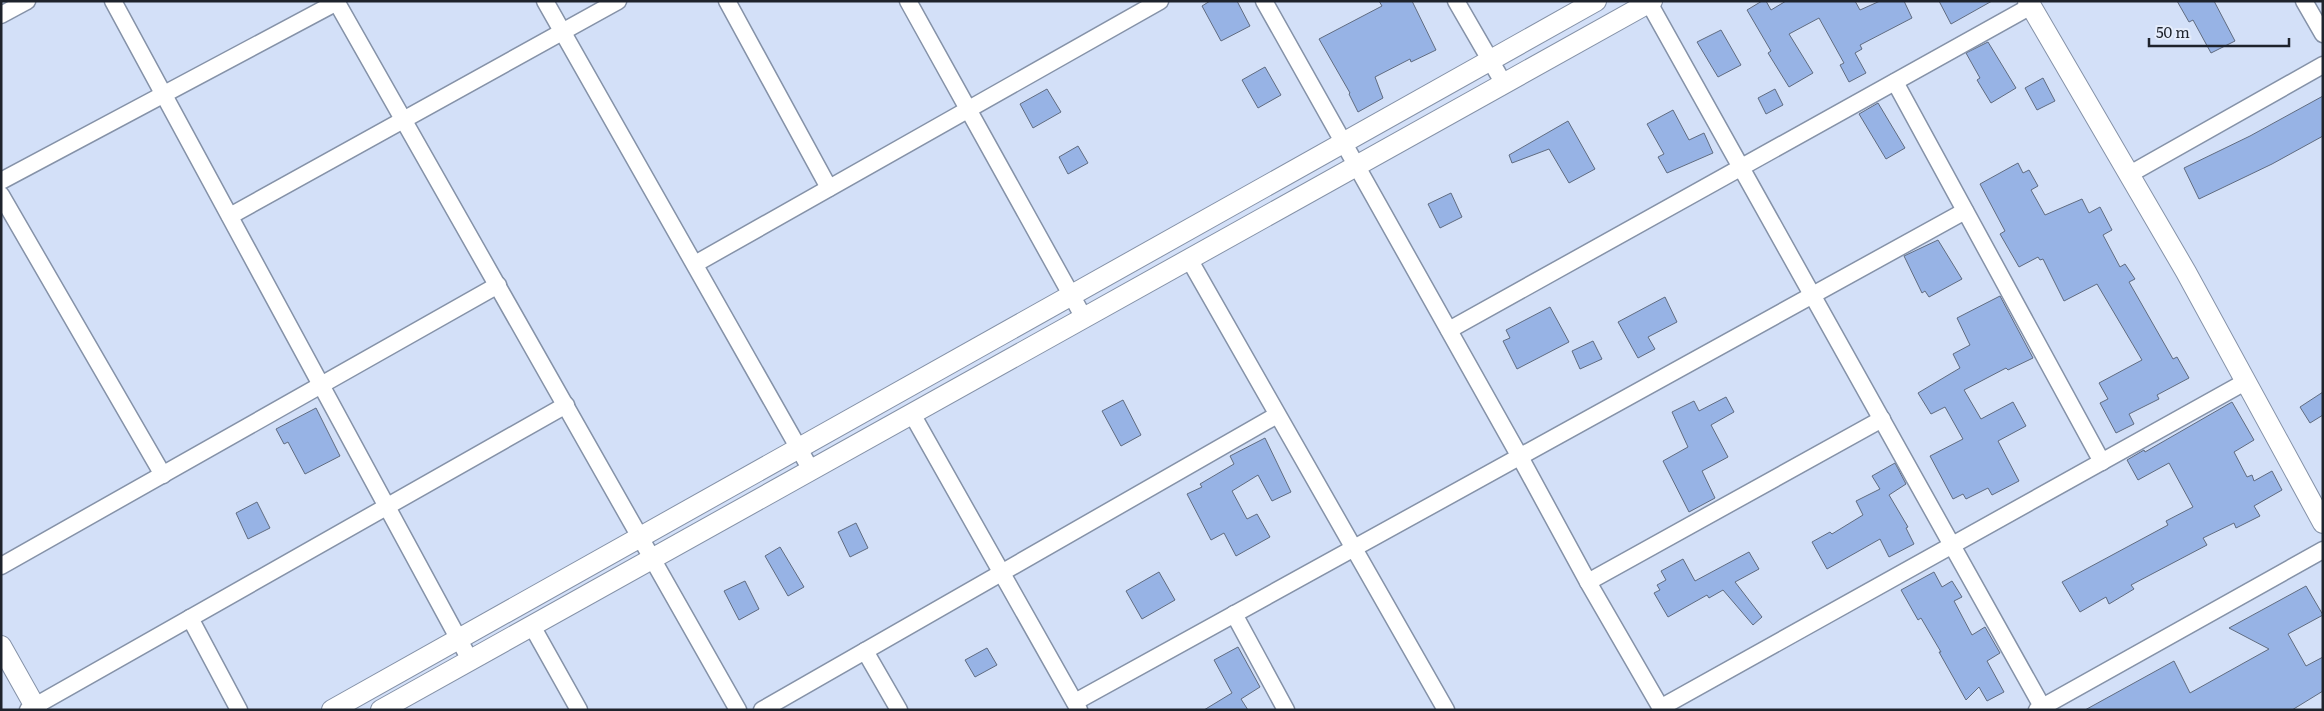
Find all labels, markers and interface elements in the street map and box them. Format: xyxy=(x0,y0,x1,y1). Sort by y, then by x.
scale bar xyxy=(2149,15,2289,47)
text: 50 m xyxy=(2156,20,2190,43)

